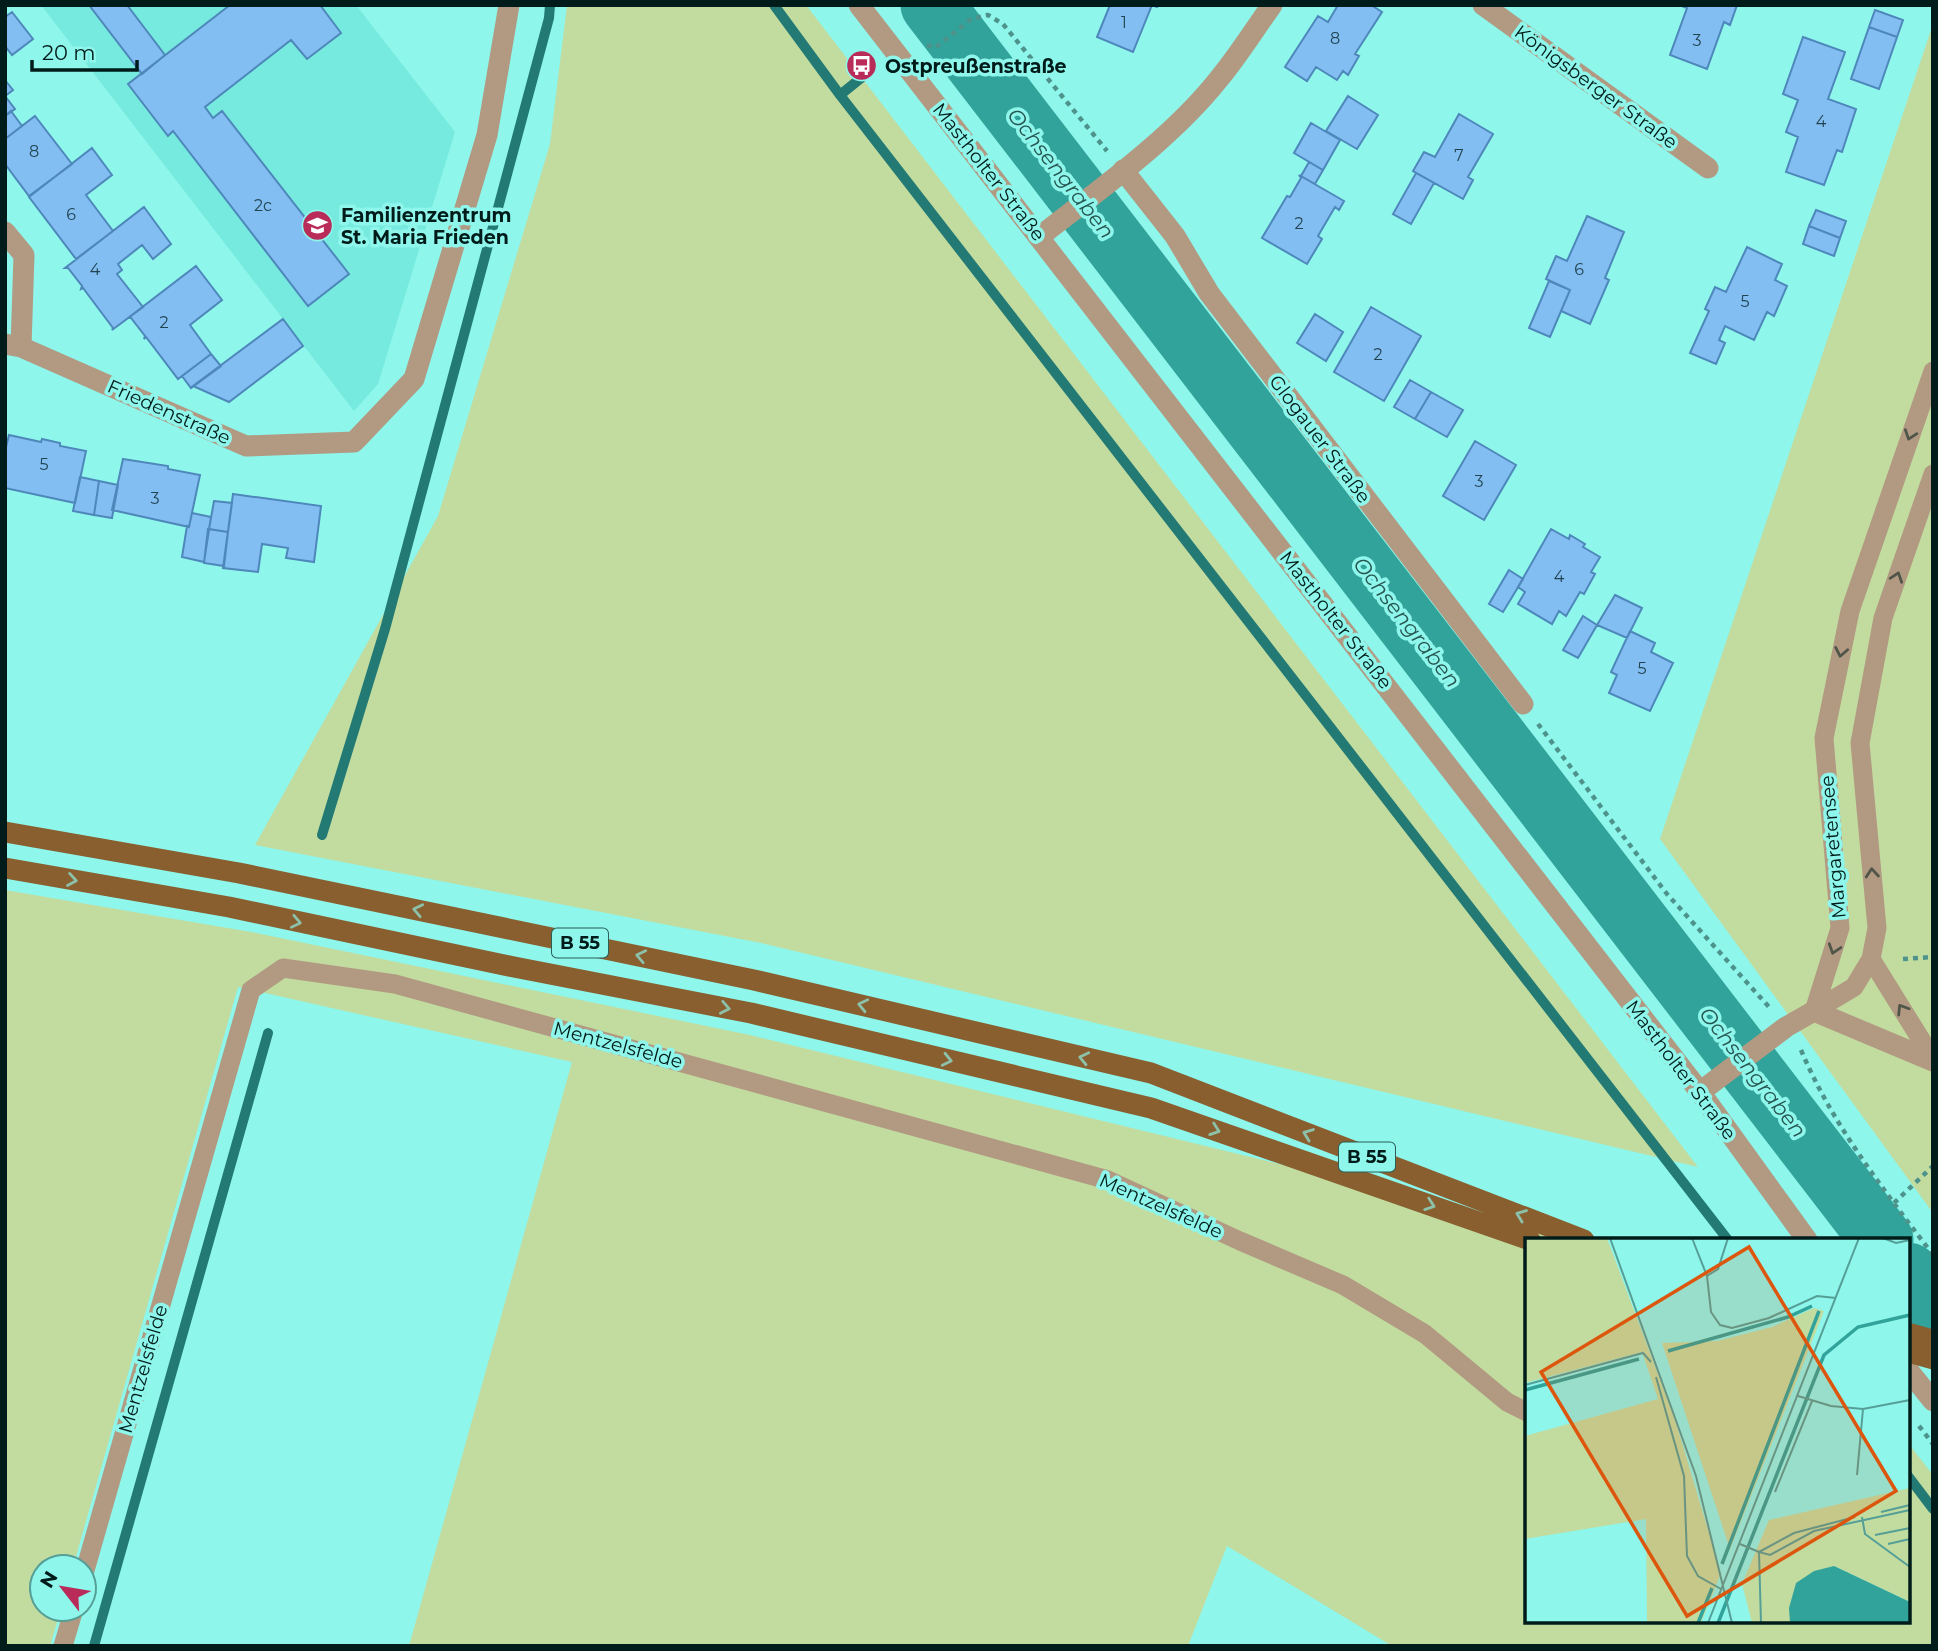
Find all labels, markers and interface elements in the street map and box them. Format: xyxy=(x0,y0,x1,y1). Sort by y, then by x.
house number: 1 xyxy=(1121,13,1127,32)
street label: Königsberger Straße xyxy=(1510,20,1682,154)
scale bar xyxy=(32,28,136,72)
house number: 8 xyxy=(1330,29,1340,48)
house number: 3 xyxy=(1692,31,1702,50)
text: 20 m xyxy=(42,40,96,65)
bus stop icon: Ostpreußenstraße xyxy=(845,49,879,83)
place label: Ostpreußenstraße xyxy=(885,55,1067,78)
street label: Mastholter Straße xyxy=(928,98,1050,246)
water label: Ochsengraben xyxy=(1002,103,1120,243)
house number: 4 xyxy=(1816,112,1827,131)
house number: 8 xyxy=(29,142,39,161)
house number: 7 xyxy=(1454,146,1464,165)
house number: 2c xyxy=(254,196,272,215)
place label: Familienzentrum St. Maria Frieden xyxy=(341,204,512,249)
house number: 6 xyxy=(66,205,76,224)
school or university icon: Familienzentrum St. Maria Frieden xyxy=(301,209,335,243)
house number: 2 xyxy=(1294,214,1304,233)
house number: 4 xyxy=(90,260,101,279)
house number: 6 xyxy=(1574,260,1584,279)
house number: 5 xyxy=(1740,292,1750,311)
house number: 2 xyxy=(159,313,169,332)
house number: 2 xyxy=(1373,345,1383,364)
street label: Glogauer Straße xyxy=(1264,370,1376,508)
street label: Friedenstraße xyxy=(104,375,234,449)
one-way arrow xyxy=(1904,429,1918,441)
house number: 5 xyxy=(39,455,49,474)
house number: 3 xyxy=(1474,472,1484,491)
house number: 3 xyxy=(150,489,160,508)
street label: Mastholter Straße xyxy=(1275,546,1397,694)
water label: Ochsengraben xyxy=(1348,552,1466,692)
house number: 4 xyxy=(1554,567,1565,586)
one-way arrow xyxy=(1889,572,1903,584)
one-way arrow xyxy=(1835,646,1850,658)
house number: 5 xyxy=(1637,659,1647,678)
street label: Margaretensee xyxy=(1815,774,1851,920)
one-way arrow xyxy=(1865,867,1880,878)
one-way arrow xyxy=(67,872,78,887)
one-way arrow xyxy=(412,903,424,918)
one-way arrow xyxy=(290,913,302,928)
road number: B 55 xyxy=(552,928,608,958)
one-way arrow xyxy=(1827,943,1842,955)
one-way arrow xyxy=(635,949,647,964)
street label: Mastholter Straße xyxy=(1621,996,1741,1144)
one-way arrow xyxy=(857,999,869,1013)
one-way arrow xyxy=(719,1000,731,1015)
water label: Ochsengraben xyxy=(1694,1002,1812,1142)
one-way arrow xyxy=(1897,1004,1910,1017)
street label: Mentzelsfelde xyxy=(551,1017,685,1073)
one-way arrow xyxy=(941,1051,953,1066)
one-way arrow xyxy=(1078,1052,1090,1066)
one-way arrow xyxy=(1209,1122,1221,1136)
one-way arrow xyxy=(1303,1128,1315,1142)
road number: B 55 xyxy=(1339,1142,1395,1172)
street label: Mentzelsfelde xyxy=(1096,1168,1226,1244)
one-way arrow xyxy=(1424,1197,1436,1211)
one-way arrow xyxy=(1515,1210,1527,1224)
inset map xyxy=(1525,1238,1910,1623)
street label: Mentzelsfelde xyxy=(114,1302,172,1436)
north arrow xyxy=(28,1553,98,1623)
text: N xyxy=(35,1567,63,1592)

